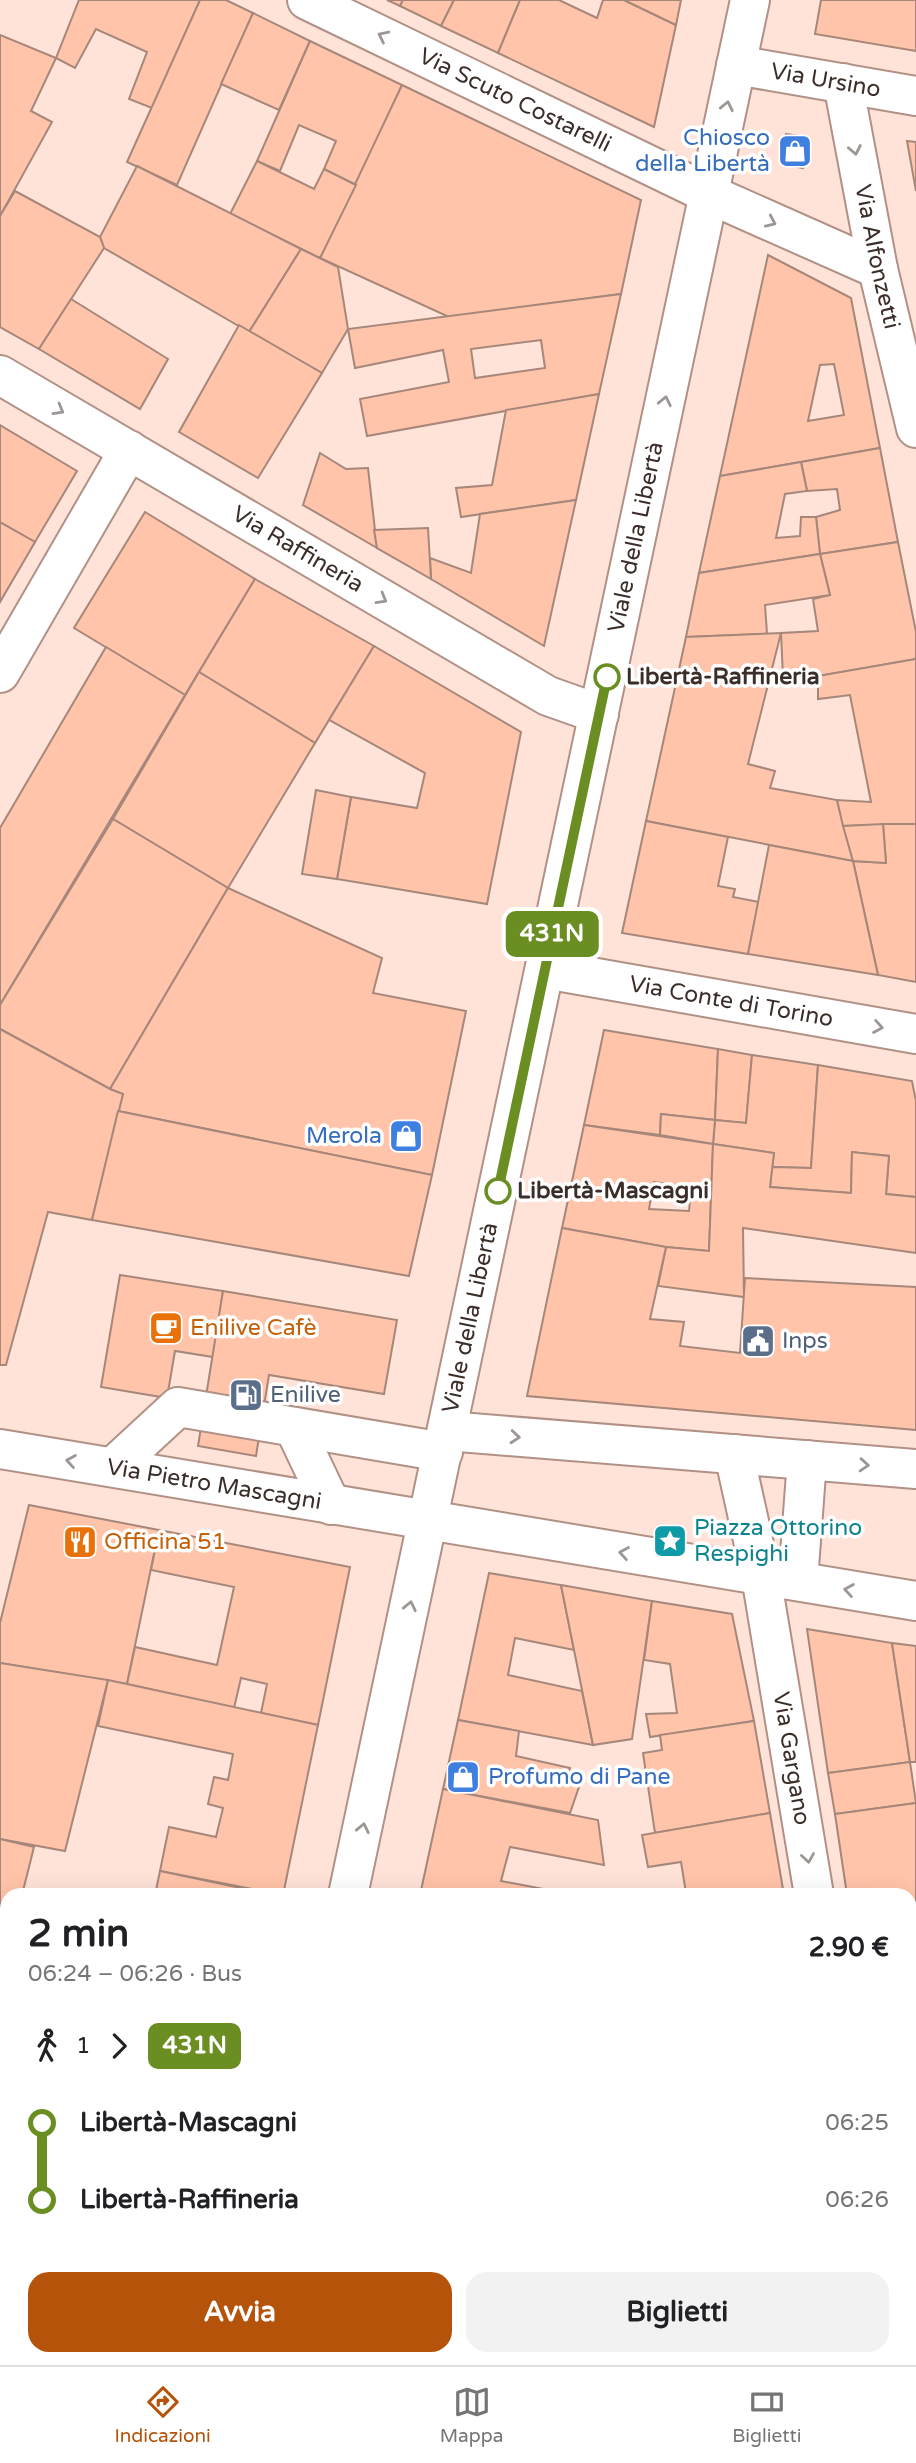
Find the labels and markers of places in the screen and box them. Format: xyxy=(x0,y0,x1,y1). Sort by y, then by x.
place label: Chiosco della Libertà xyxy=(635,124,770,178)
shop icon: Chiosco della Libertà xyxy=(776,132,814,170)
place label: Libertà-Raffineria xyxy=(626,663,820,691)
marker: Libertà-Raffineria xyxy=(594,664,620,690)
shop icon: Merola xyxy=(387,1117,425,1155)
place label: Merola xyxy=(306,1122,382,1150)
place label: Libertà-Mascagni xyxy=(517,1177,709,1205)
marker: Libertà-Mascagni xyxy=(485,1178,511,1204)
cafe icon: Enilive Cafè xyxy=(147,1309,185,1347)
place label: Enilive Cafè xyxy=(190,1314,316,1342)
public building icon: Inps xyxy=(739,1322,777,1360)
place label: Inps xyxy=(782,1327,828,1355)
fuel station icon: Enilive xyxy=(227,1376,265,1414)
place label: Enilive xyxy=(270,1381,341,1409)
place label: Piazza Ottorino Respighi xyxy=(694,1514,862,1568)
place icon: Piazza Ottorino Respighi xyxy=(651,1522,689,1560)
restaurant icon: Officina 51 xyxy=(61,1523,99,1561)
place label: Officina 51 xyxy=(104,1528,226,1556)
shop icon: Profumo di Pane xyxy=(444,1758,482,1796)
place label: Profumo di Pane xyxy=(488,1763,671,1791)

